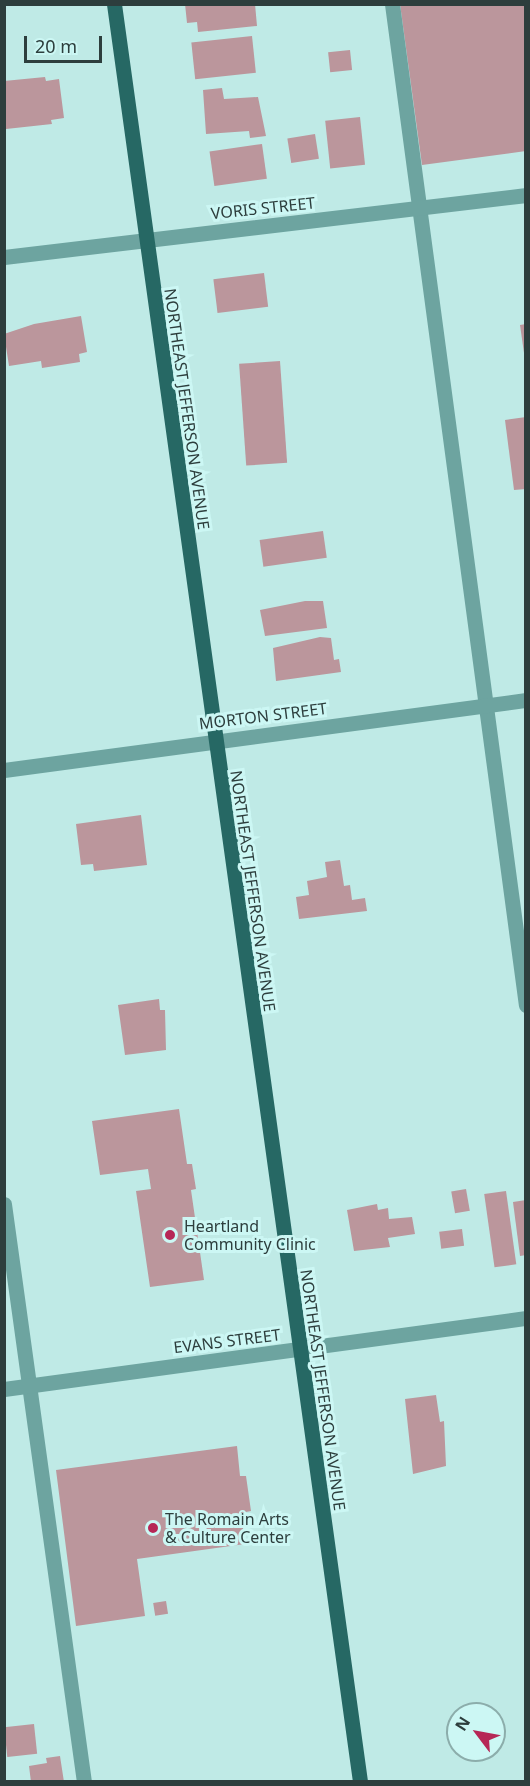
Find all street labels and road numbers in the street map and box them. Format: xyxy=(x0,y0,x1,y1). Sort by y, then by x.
street label: VORIS STREET xyxy=(210,193,316,223)
street label: NORTHEAST JEFFERSON AVENUE xyxy=(161,287,213,531)
street label: MORTON STREET xyxy=(198,699,328,733)
street label: NORTHEAST JEFFERSON AVENUE xyxy=(227,769,279,1013)
street label: NORTHEAST JEFFERSON AVENUE xyxy=(297,1268,349,1512)
street label: EVANS STREET xyxy=(172,1325,282,1357)

